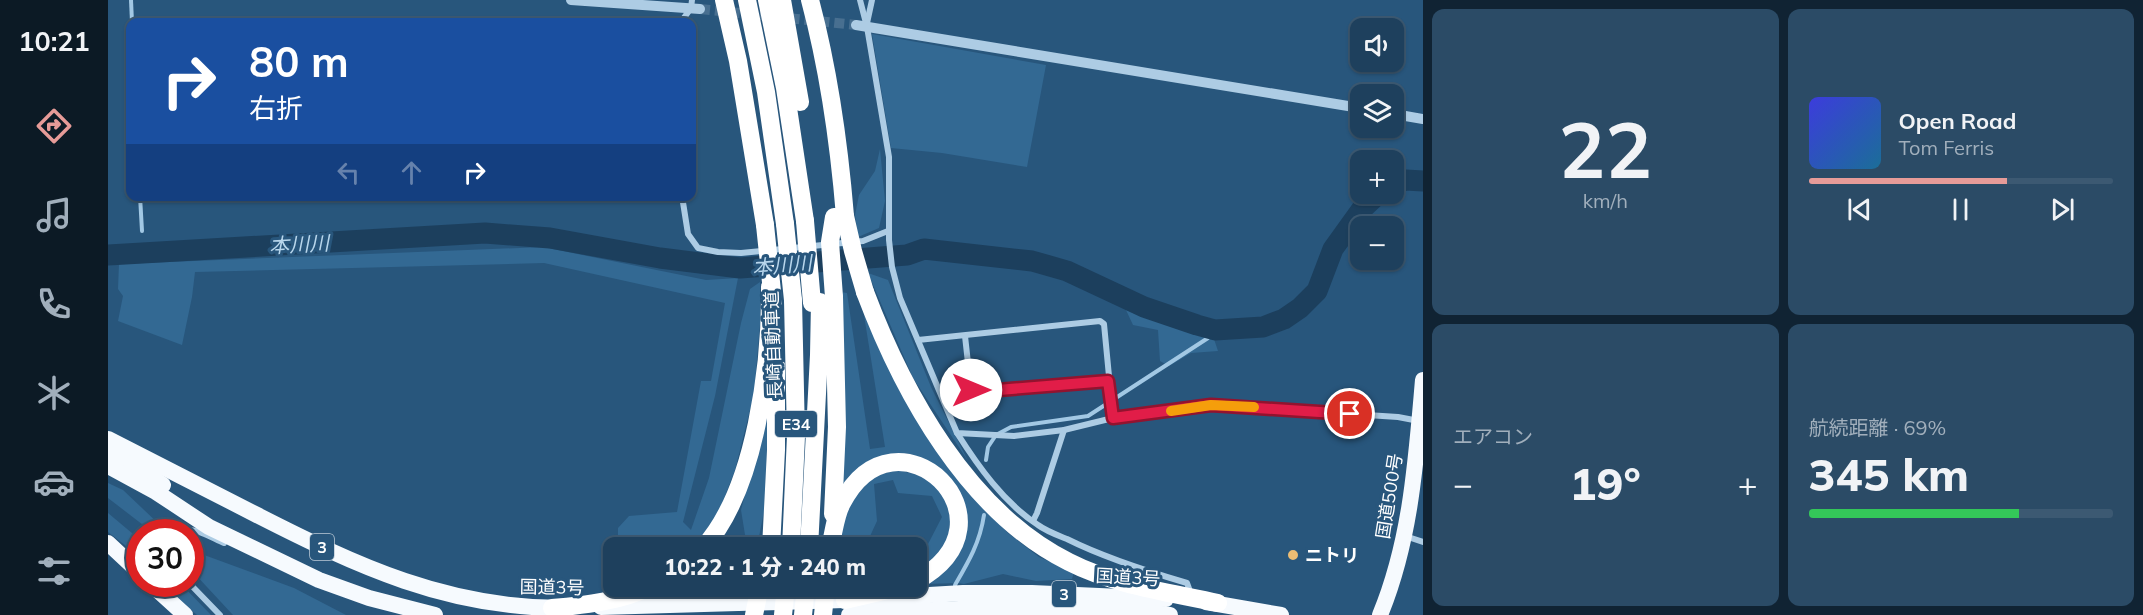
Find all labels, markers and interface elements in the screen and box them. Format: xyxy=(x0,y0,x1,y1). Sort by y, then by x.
map controls xyxy=(1350,18,1404,270)
button: sound xyxy=(1350,18,1404,72)
text: 10:21 xyxy=(18,24,90,58)
text: 80 m xyxy=(249,35,349,88)
icon: right xyxy=(150,42,228,120)
button: layers xyxy=(1350,84,1404,138)
text: 右折 xyxy=(249,91,303,125)
text: 22 xyxy=(1558,100,1652,198)
icon: directions xyxy=(33,105,75,147)
text: Open Road xyxy=(1899,107,2016,135)
text: Tom Ferris xyxy=(1899,135,1994,160)
button: + xyxy=(1350,150,1404,204)
icon: left xyxy=(332,156,365,189)
icon: ahead xyxy=(395,156,428,189)
icon: right xyxy=(458,156,491,189)
text: km/h xyxy=(1583,188,1628,213)
icon: previous xyxy=(1843,193,1876,226)
icon: pause xyxy=(1944,193,1977,226)
icon: next xyxy=(2046,193,2079,226)
icon: music xyxy=(33,194,75,236)
button: − xyxy=(1350,216,1404,270)
water label: 本川川 xyxy=(268,230,332,258)
water label: 本川川 xyxy=(751,250,815,280)
icon: phone xyxy=(33,283,75,325)
street label: 長崎自動車道 xyxy=(760,291,786,399)
position arrow xyxy=(939,358,1003,422)
icon: climate xyxy=(33,372,75,414)
pin xyxy=(1324,388,1375,439)
icon: arrive xyxy=(1333,397,1366,430)
road number: E34 xyxy=(775,411,817,437)
text: 航続距離 · 69% xyxy=(1809,415,1946,440)
text: エアコン xyxy=(1453,424,1533,449)
text: 345 km xyxy=(1809,446,1969,502)
street label: 国道500号 xyxy=(1371,452,1407,540)
text: 19° xyxy=(1570,455,1641,511)
icon: car xyxy=(33,461,75,503)
text: − xyxy=(1453,463,1473,504)
text: + xyxy=(1738,463,1758,504)
speed limit sign: 30 xyxy=(126,519,204,597)
road number: 3 xyxy=(310,534,334,560)
place label: ニトリ xyxy=(1305,544,1359,567)
marker: ニトリ xyxy=(1286,548,1300,562)
icon: filters xyxy=(33,550,75,592)
text: 10:22 · 1 分 · 240 m xyxy=(664,553,866,581)
street label: 国道3号 xyxy=(1095,564,1161,590)
street label: 国道3号 xyxy=(519,575,585,599)
road number: 3 xyxy=(1052,581,1076,607)

